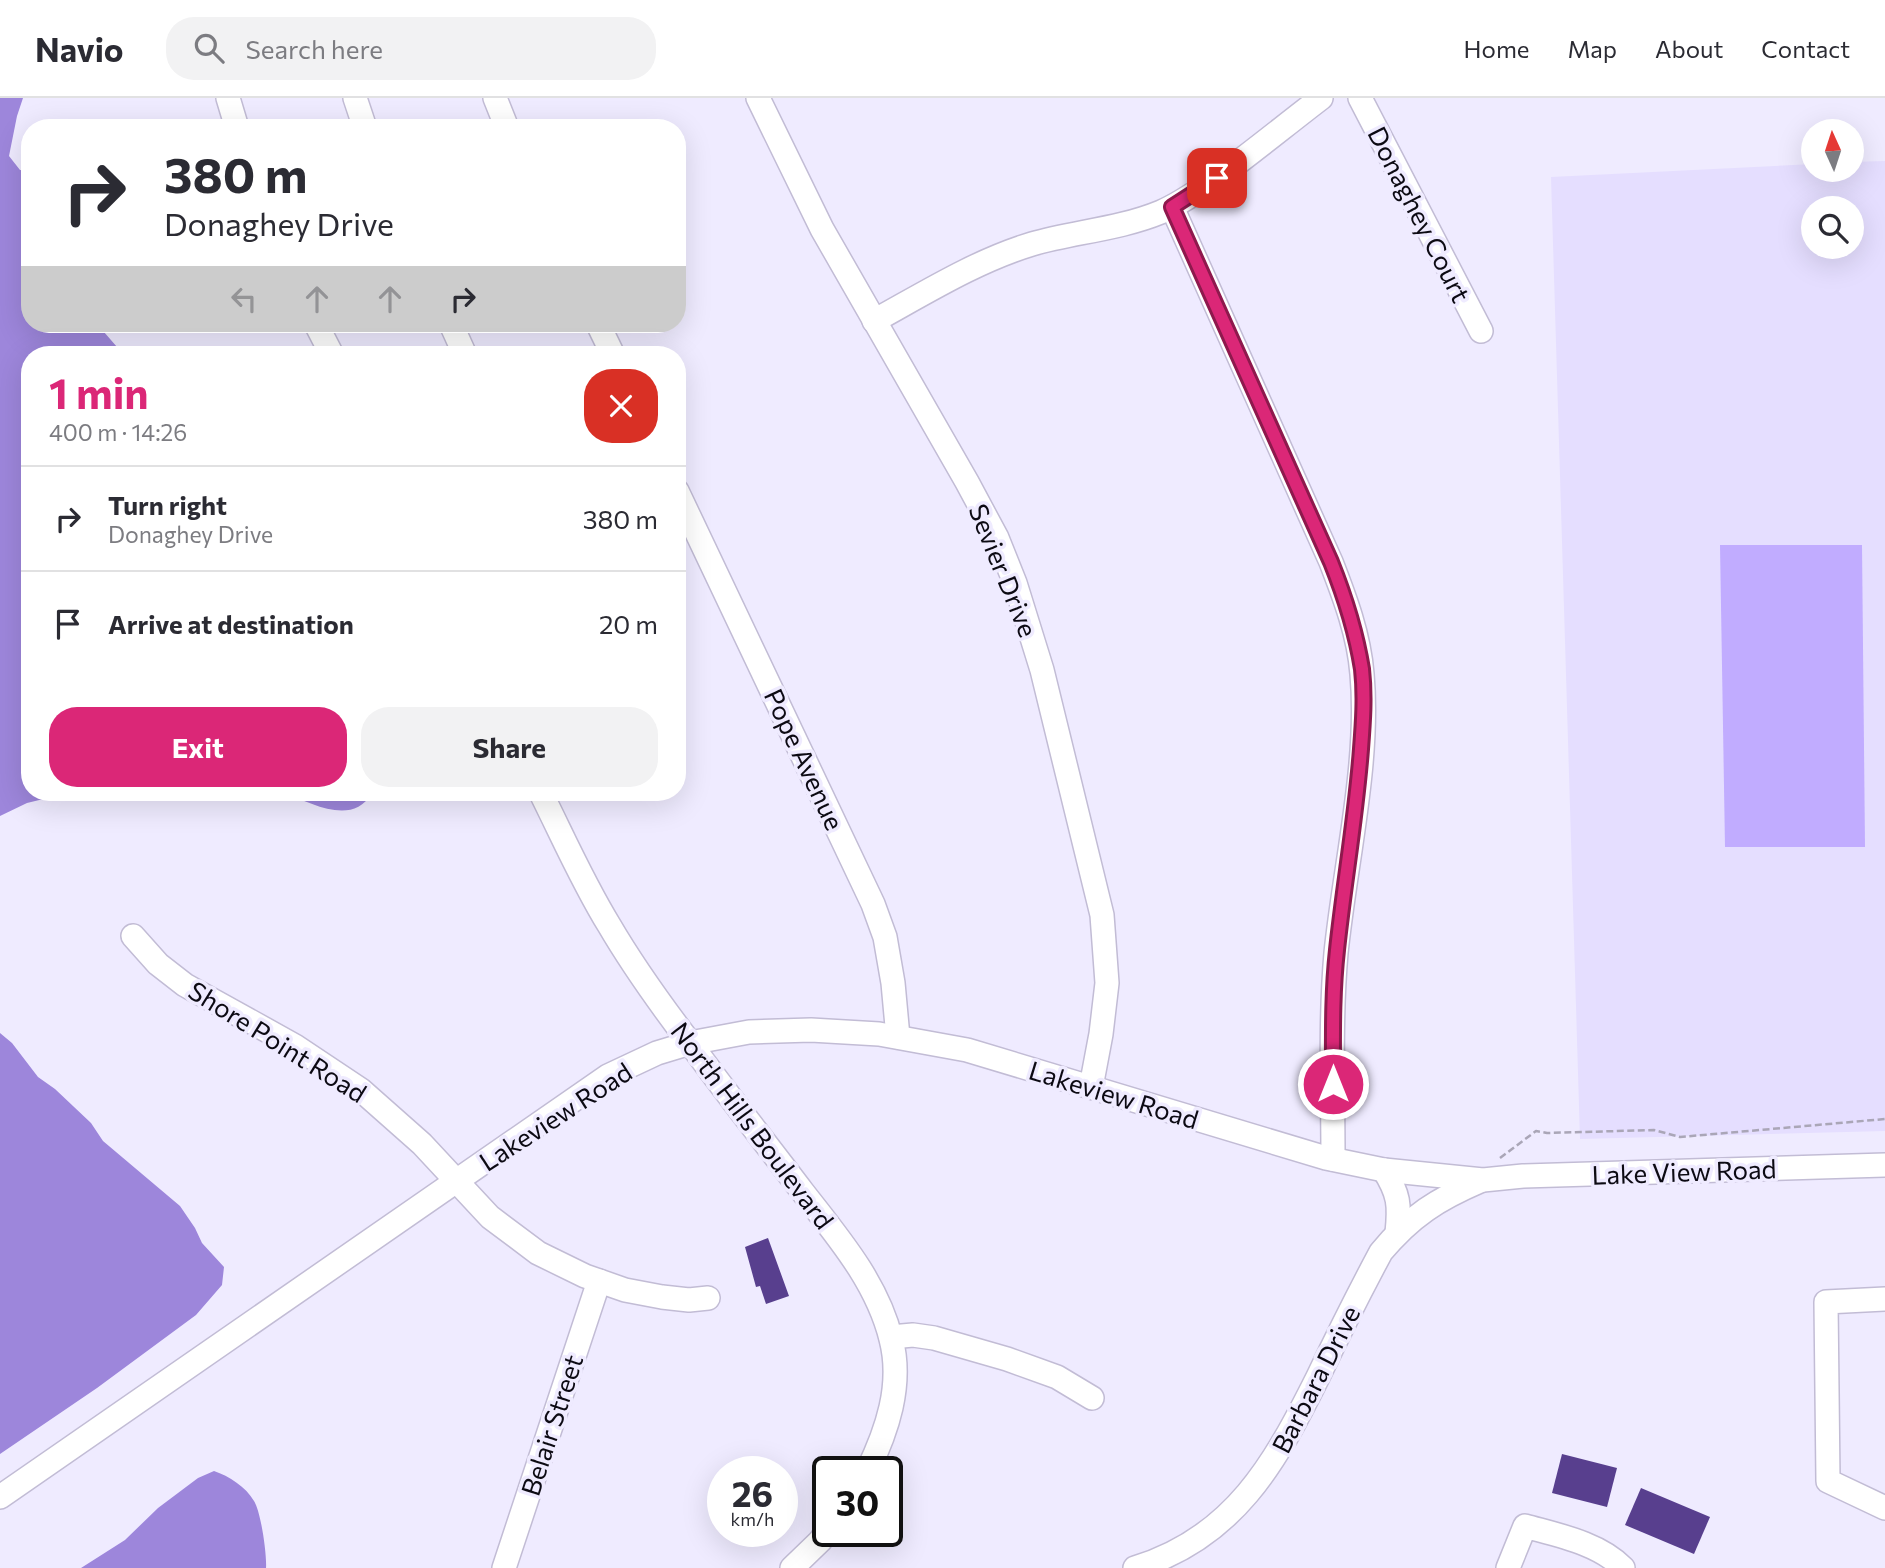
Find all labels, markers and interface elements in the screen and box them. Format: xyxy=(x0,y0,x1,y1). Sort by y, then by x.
search box xyxy=(166,17,656,80)
text: Navio xyxy=(35,28,124,69)
icon: search xyxy=(190,29,228,67)
text: Search here xyxy=(246,33,383,64)
text: Home xyxy=(1464,34,1530,63)
text: Map xyxy=(1568,34,1617,63)
text: About xyxy=(1655,34,1723,63)
text: Contact xyxy=(1761,34,1850,63)
north arrow xyxy=(1801,119,1864,182)
map controls xyxy=(1801,119,1864,259)
street label: Donaghey Court xyxy=(1362,121,1478,307)
text: 380 m xyxy=(164,143,308,203)
icon: right xyxy=(49,147,140,238)
pin xyxy=(1187,148,1247,208)
icon: arrive xyxy=(1198,159,1236,197)
button: search xyxy=(1801,196,1864,259)
text: Donaghey Drive xyxy=(164,203,394,243)
icon: left xyxy=(225,280,263,318)
icon: ahead xyxy=(298,280,336,318)
icon: ahead xyxy=(371,280,409,318)
icon: right xyxy=(444,280,482,318)
text: 1 min xyxy=(49,366,149,418)
button: close xyxy=(584,369,658,443)
text: 400 m · 14:26 xyxy=(49,418,187,446)
text: Turn right xyxy=(108,489,227,520)
street label: Sevier Drive xyxy=(963,499,1045,641)
icon: right xyxy=(49,500,87,538)
text: 380 m xyxy=(583,503,658,534)
text: Donaghey Drive xyxy=(108,520,273,548)
icon: arrive xyxy=(49,605,87,643)
text: Arrive at destination xyxy=(108,608,354,639)
text: 20 m xyxy=(599,608,658,639)
street label: Pope Avenue xyxy=(759,683,851,835)
button: Exit xyxy=(49,707,347,787)
button: Share xyxy=(361,707,658,787)
street label: Shore Point Road xyxy=(183,974,373,1108)
street label: North Hills Boulevard xyxy=(665,1016,841,1234)
position arrow xyxy=(1296,1047,1370,1121)
street label: Lakeview Road xyxy=(1026,1054,1202,1134)
street label: Lakeview Road xyxy=(473,1055,637,1177)
street label: Lake View Road xyxy=(1591,1152,1777,1190)
street label: Barbara Drive xyxy=(1265,1300,1365,1458)
street label: Belair Street xyxy=(514,1351,588,1499)
speed limit sign: 30 xyxy=(812,1456,903,1547)
text: 26 xyxy=(732,1471,773,1514)
text: km/h xyxy=(731,1508,774,1530)

